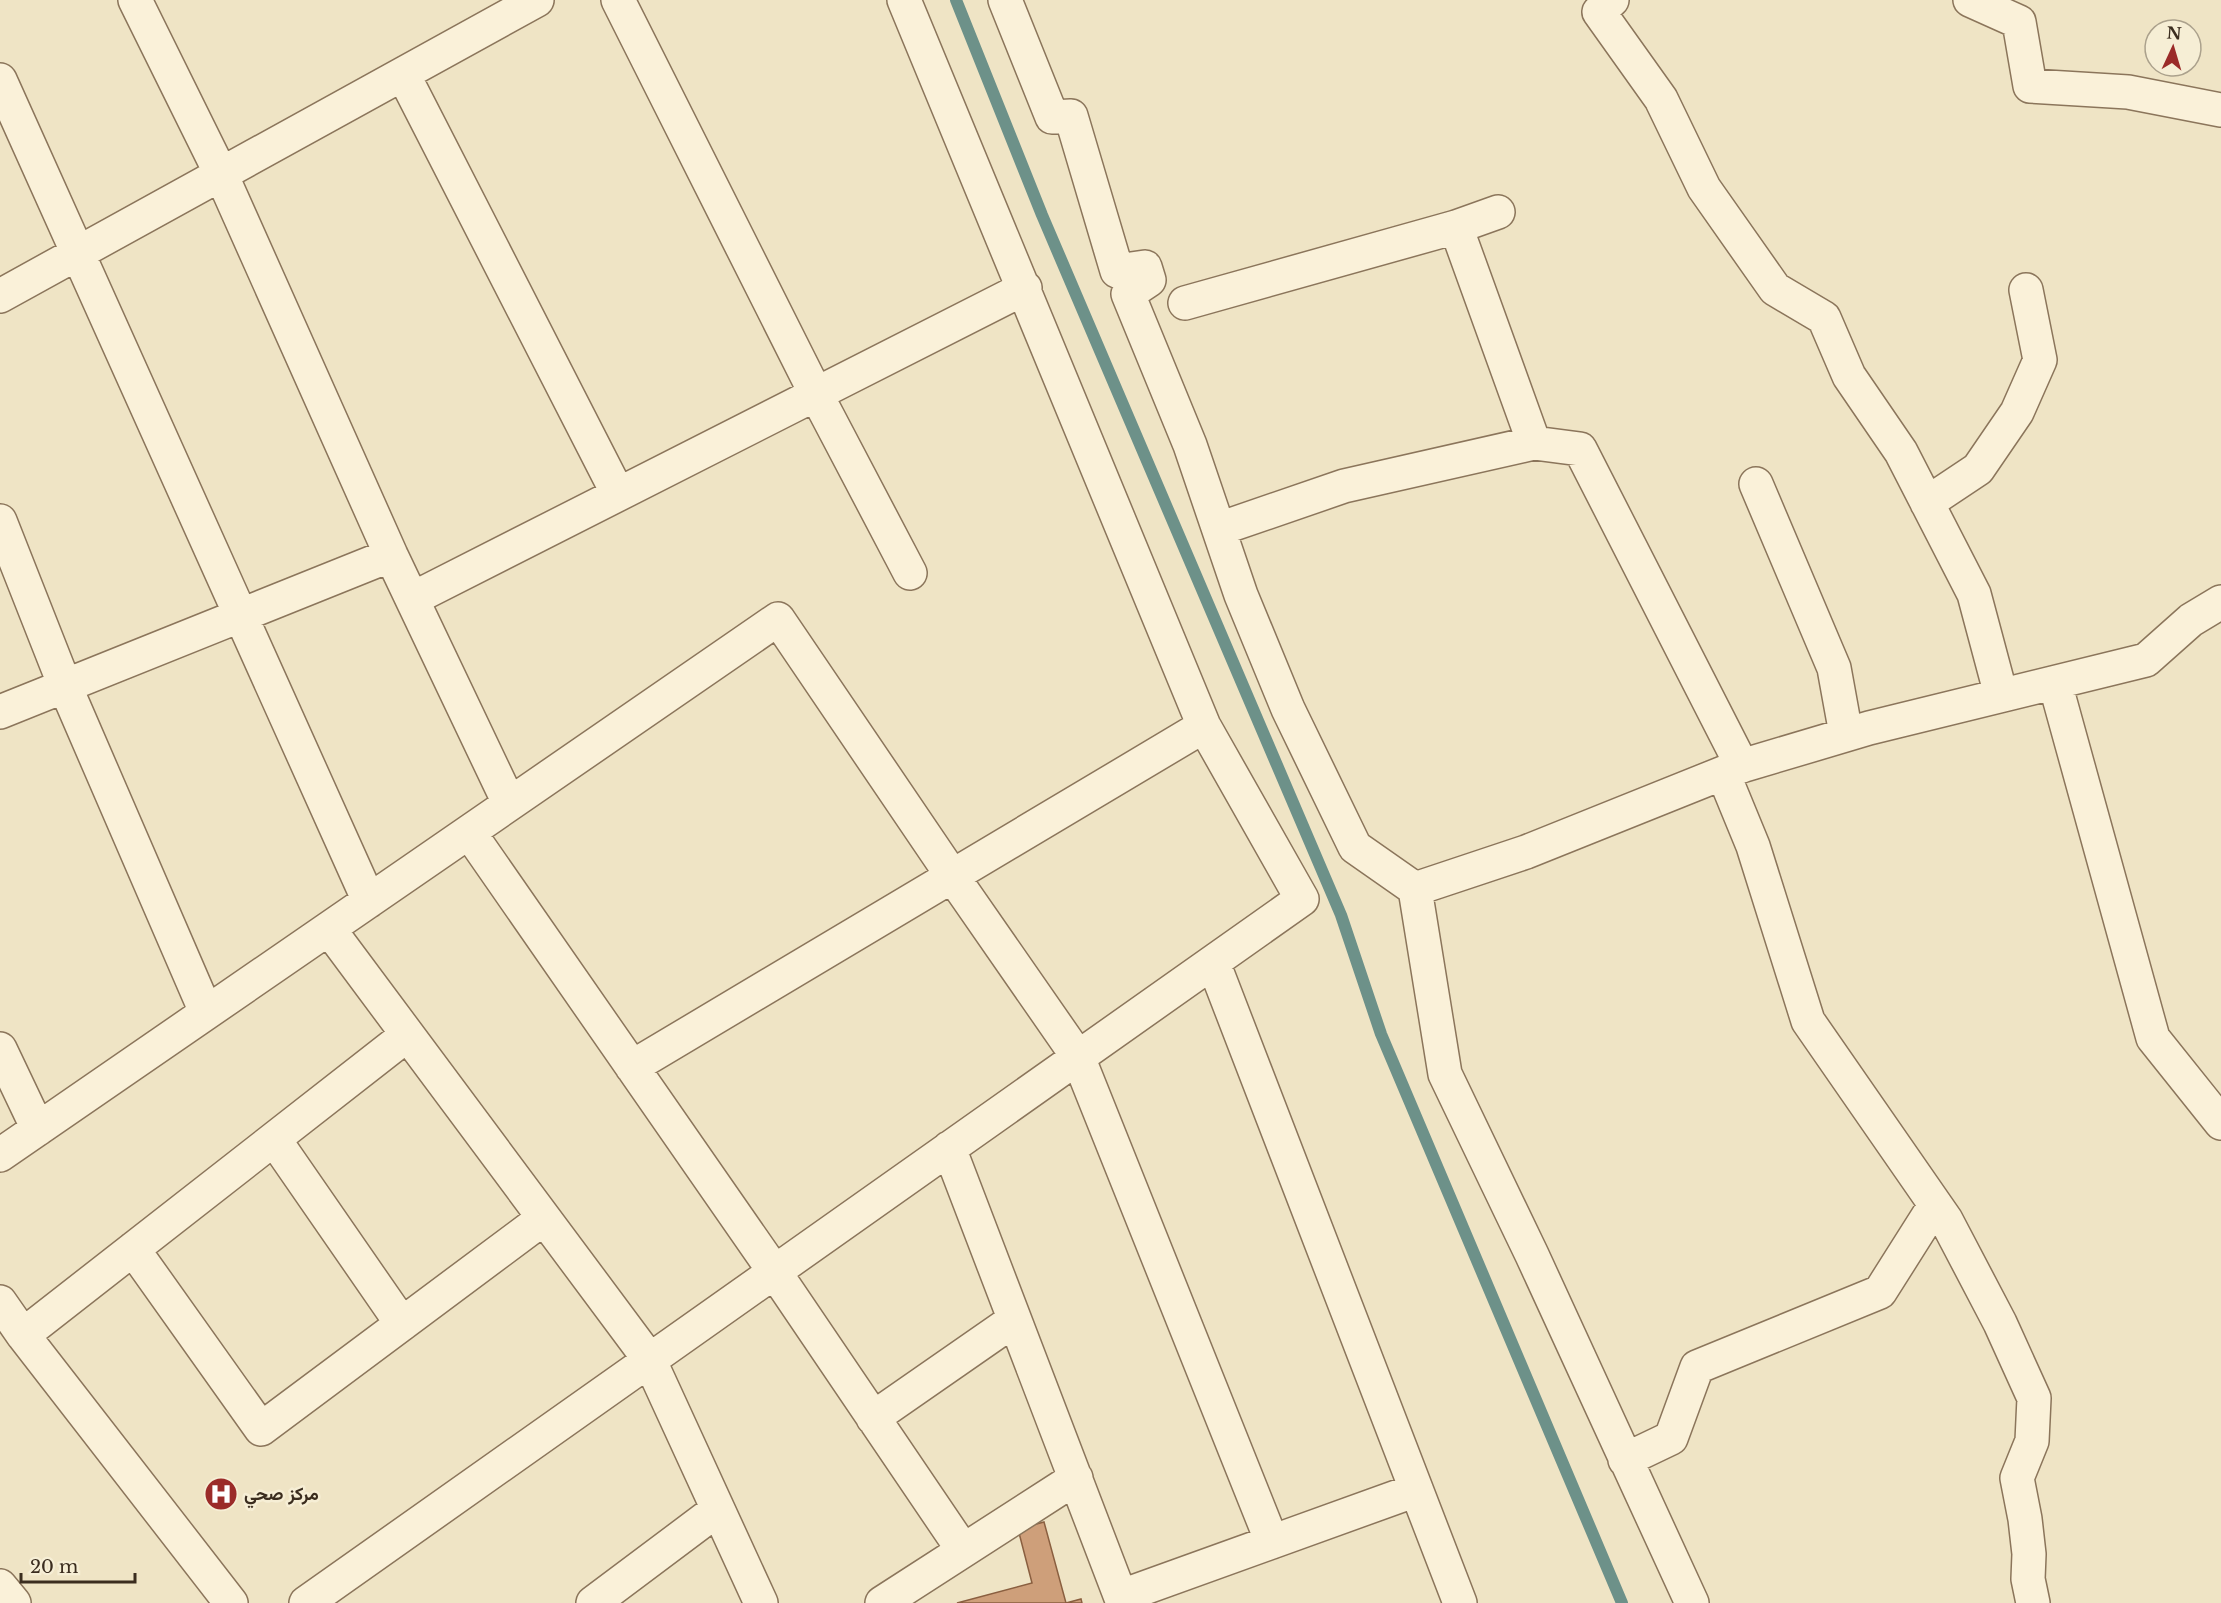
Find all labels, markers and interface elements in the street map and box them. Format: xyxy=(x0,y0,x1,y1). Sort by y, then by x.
north arrow xyxy=(2143,18,2203,78)
text: N xyxy=(2166,23,2182,44)
hospital icon: مركز صحي xyxy=(203,1476,239,1512)
place label: مركز صحي xyxy=(244,1483,319,1509)
scale bar xyxy=(21,1546,135,1584)
text: 20 m xyxy=(30,1556,78,1578)

